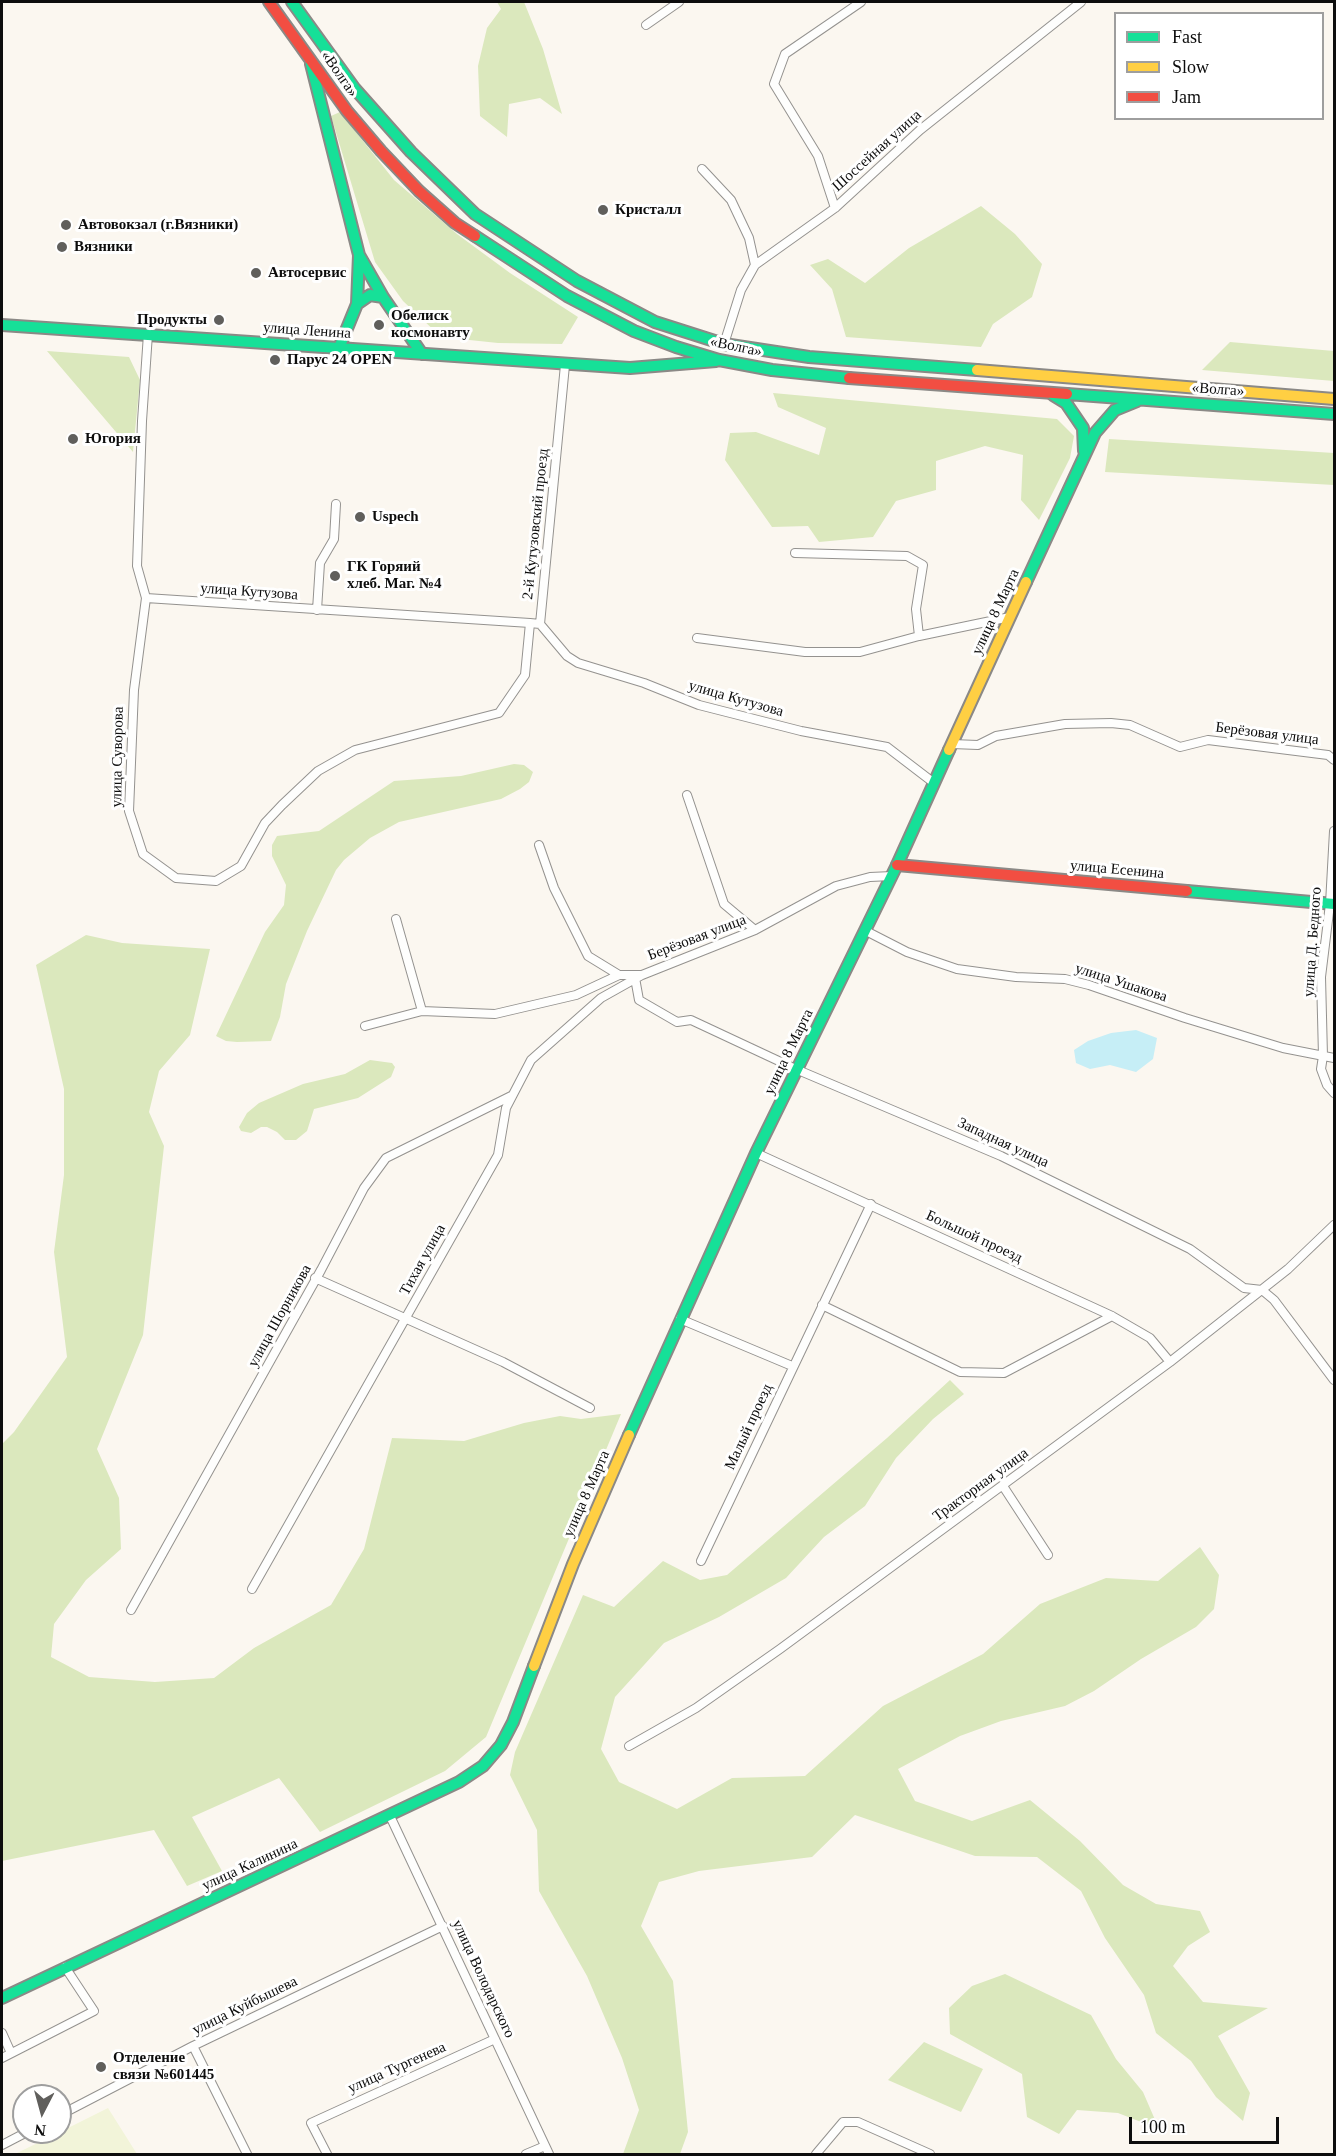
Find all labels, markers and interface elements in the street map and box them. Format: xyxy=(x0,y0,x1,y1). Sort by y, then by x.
legend xyxy=(1114,12,1324,120)
text: Fast xyxy=(1172,27,1202,47)
street label: «Волга» xyxy=(317,47,361,101)
text: Slow xyxy=(1172,57,1209,77)
text: Jam xyxy=(1172,87,1201,107)
street label: Шоссейная улица xyxy=(829,106,925,196)
place label: Кристалл xyxy=(615,201,682,219)
marker: Кристалл xyxy=(596,203,610,217)
place label: Автовокзал (г.Вязники) xyxy=(78,216,238,234)
marker: Автовокзал (г.Вязники) xyxy=(59,218,73,232)
place label: Вязники xyxy=(74,238,133,256)
marker: Вязники xyxy=(55,240,69,254)
place label: Автосервис xyxy=(268,264,346,282)
marker: Автосервис xyxy=(249,266,263,280)
place label: Обелиск космонавту xyxy=(391,307,470,342)
place label: Продукты xyxy=(137,311,207,329)
marker: Продукты xyxy=(212,313,226,327)
marker: Обелиск космонавту xyxy=(372,318,386,332)
street label: улица Ленина xyxy=(262,319,352,343)
street label: «Волга» xyxy=(708,333,764,361)
place label: Парус 24 OPEN xyxy=(287,351,392,369)
marker: Парус 24 OPEN xyxy=(268,353,282,367)
street label: «Волга» xyxy=(1191,379,1245,401)
place label: Югория xyxy=(85,430,141,448)
marker: Югория xyxy=(66,432,80,446)
street label: 2-й Кутузовский проезд xyxy=(519,448,553,600)
place label: Uspech xyxy=(372,508,419,526)
marker: Uspech xyxy=(353,510,367,524)
place label: ГК Горяий хлеб. Маг. №4 xyxy=(347,558,441,593)
street label: улица 8 Марта xyxy=(968,566,1024,658)
marker: ГК Горяий хлеб. Маг. №4 xyxy=(328,569,342,583)
street label: улица Кутузова xyxy=(200,580,298,604)
street label: улица Кутузова xyxy=(686,677,786,721)
street label: улица Суворова xyxy=(108,706,128,808)
street label: Берёзовая улица xyxy=(1214,719,1320,749)
street label: улица Есенина xyxy=(1069,857,1165,883)
street label: улица Д. Бедного xyxy=(1300,886,1326,998)
street label: Берёзовая улица xyxy=(645,911,749,965)
street label: улица Ушакова xyxy=(1073,960,1169,1006)
street label: улица 8 Марта xyxy=(761,1006,817,1098)
street label: Западная улица xyxy=(954,1114,1052,1172)
street label: Большой проезд xyxy=(923,1207,1025,1267)
street label: Тихая улица xyxy=(396,1221,450,1299)
street label: улица Шорникова xyxy=(244,1262,316,1370)
street label: Малый проезд xyxy=(721,1381,777,1473)
street label: Тракторная улица xyxy=(930,1444,1032,1526)
street label: улица 8 Марта xyxy=(560,1448,614,1540)
street label: улица Калинина xyxy=(199,1835,301,1895)
street label: улица Володарского xyxy=(448,1917,518,2041)
street label: улица Куйбышева xyxy=(190,1973,300,2039)
street label: улица Тургенева xyxy=(345,2038,449,2098)
place label: Отделение связи №601445 xyxy=(113,2049,214,2084)
marker: Отделение связи №601445 xyxy=(94,2060,108,2074)
north arrow xyxy=(12,2084,72,2144)
scale bar xyxy=(1132,2105,1282,2143)
text: 100 m xyxy=(1140,2117,1186,2137)
text: N xyxy=(34,2121,47,2139)

